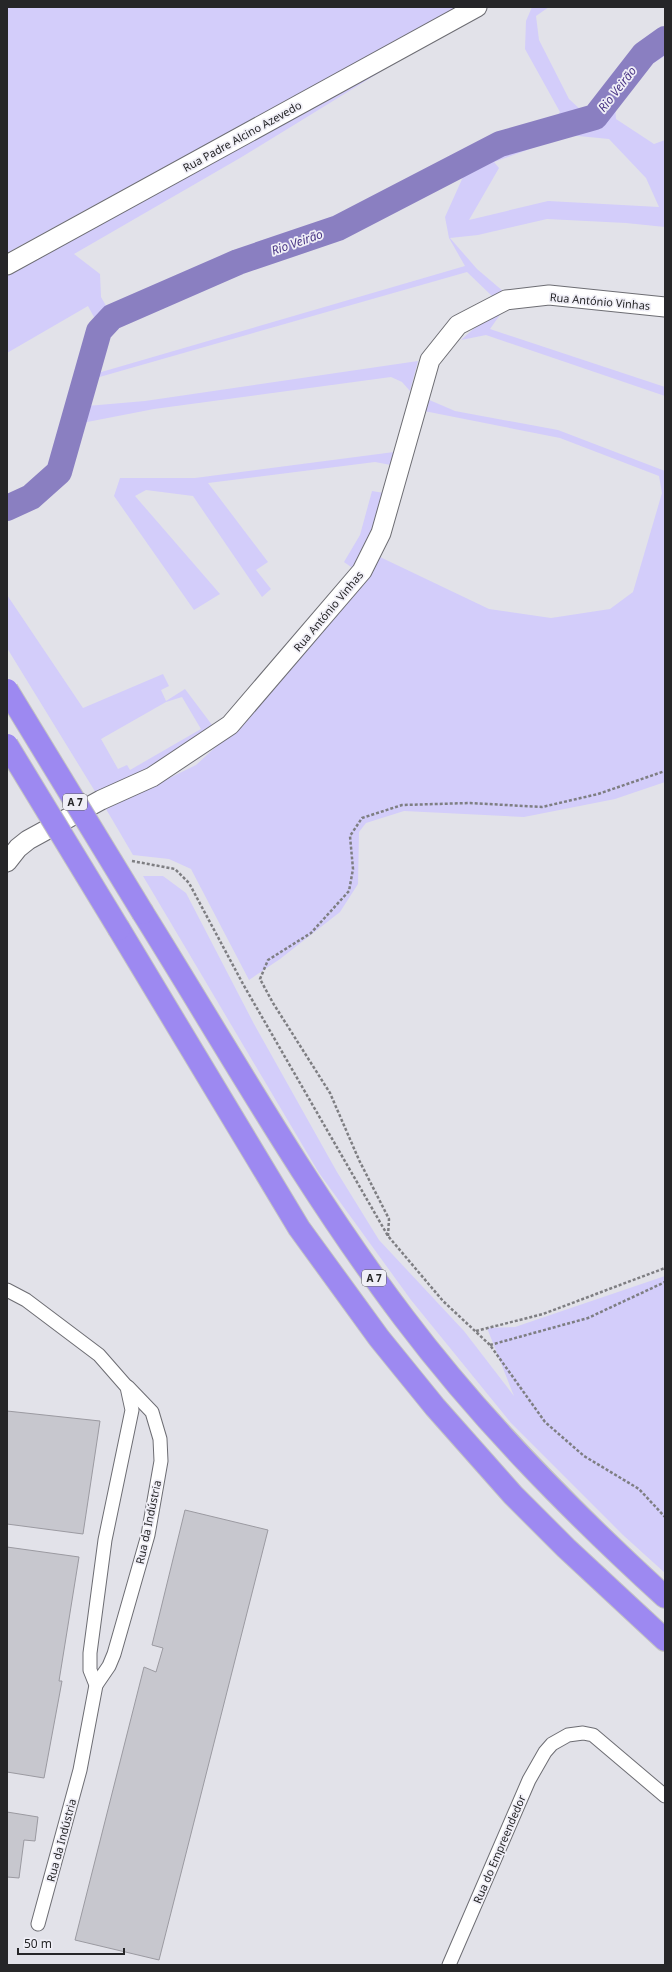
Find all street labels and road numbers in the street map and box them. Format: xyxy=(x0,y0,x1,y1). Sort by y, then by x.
street label: Rua Padre Alcino Azevedo xyxy=(180,97,304,175)
street label: Rua António Vinhas xyxy=(549,289,651,313)
street label: Rua António Vinhas xyxy=(290,568,366,654)
road number: A 7 xyxy=(63,794,87,810)
road number: A 7 xyxy=(362,1270,386,1286)
street label: Rua da Indústria xyxy=(132,1479,164,1565)
street label: Rua do Empreendedor xyxy=(469,1792,529,1906)
street label: Rua da Indústria xyxy=(43,1797,79,1883)

